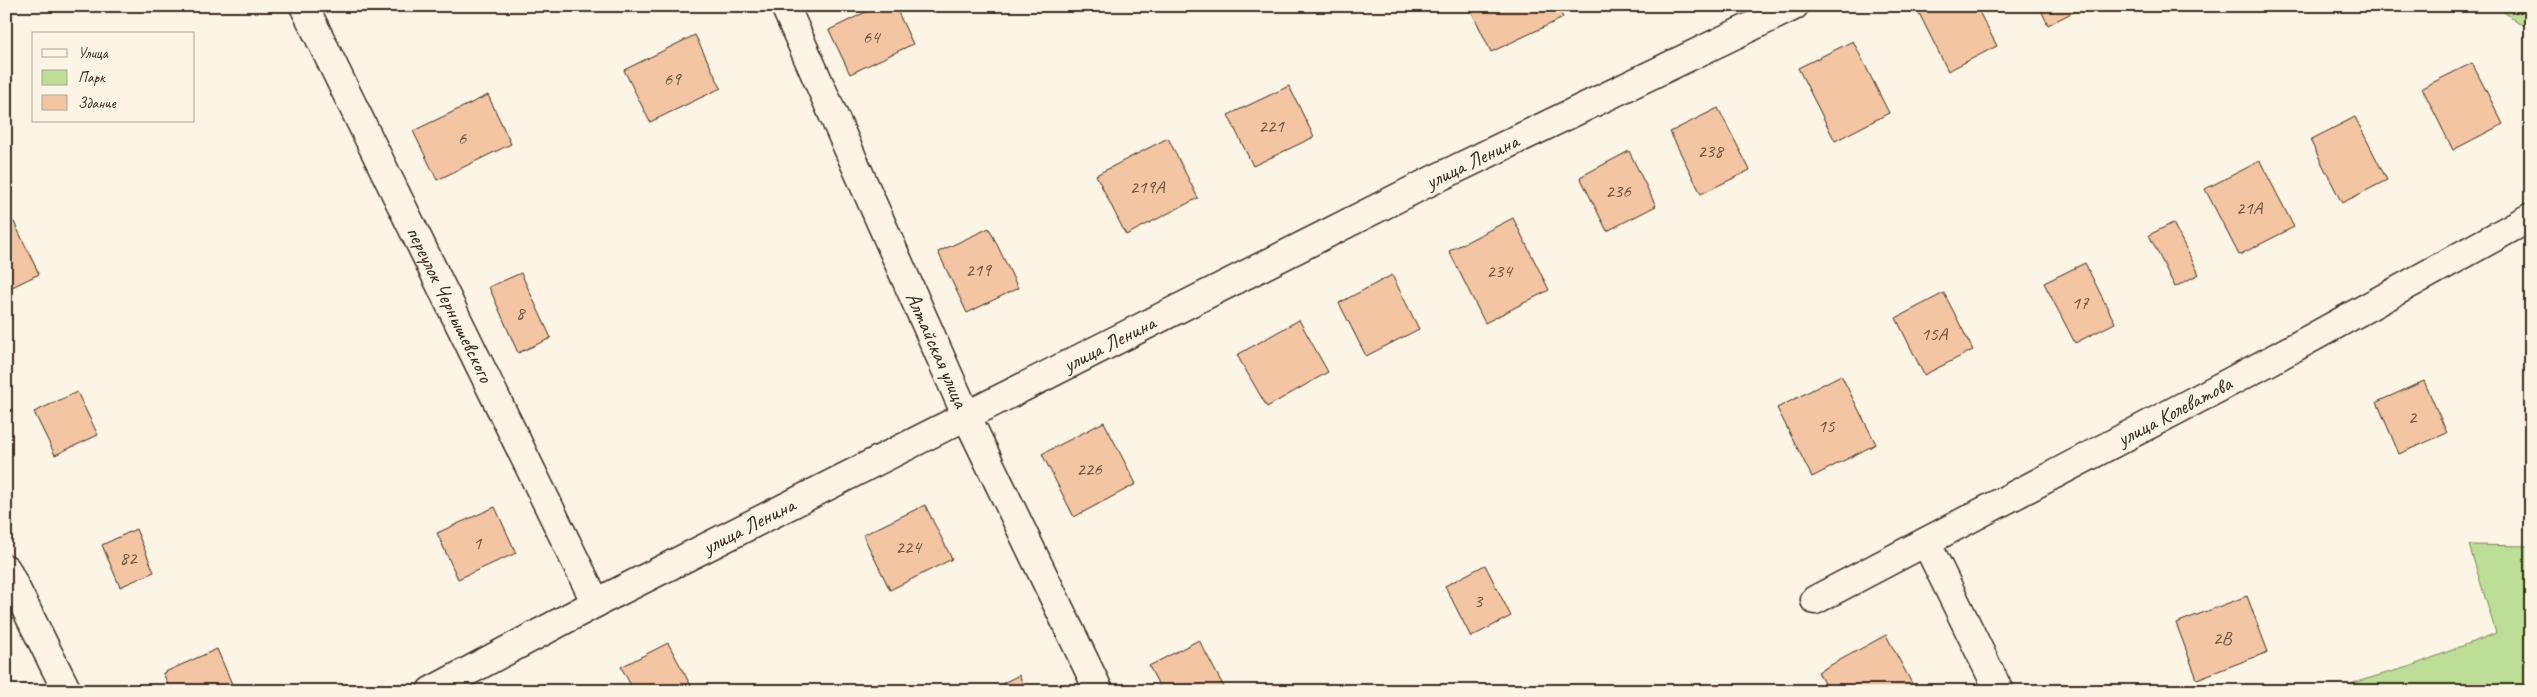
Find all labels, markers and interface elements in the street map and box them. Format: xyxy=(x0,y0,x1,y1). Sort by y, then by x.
house number: 64 xyxy=(862,25,882,49)
legend xyxy=(32,32,195,122)
text: Улица xyxy=(78,44,109,63)
house number: 69 xyxy=(663,67,682,91)
text: Парк xyxy=(78,68,106,87)
text: Здание xyxy=(78,94,117,113)
house number: 221 xyxy=(1258,114,1285,138)
house number: 6 xyxy=(458,126,468,150)
street label: улица Ленина xyxy=(1419,127,1525,196)
house number: 238 xyxy=(1697,139,1725,163)
house number: 219А xyxy=(1129,175,1166,199)
house number: 236 xyxy=(1605,179,1632,203)
house number: 21А xyxy=(2236,196,2264,220)
street label: переулок Чернышевского xyxy=(401,222,500,388)
house number: 219 xyxy=(965,258,992,282)
house number: 234 xyxy=(1486,259,1514,283)
street label: Алтайская улица xyxy=(900,288,975,413)
house number: 17 xyxy=(2071,291,2090,315)
house number: 8 xyxy=(516,301,527,325)
street label: улица Ленина xyxy=(1057,308,1162,379)
house number: 15А xyxy=(1921,322,1949,346)
street label: улица Колеватова xyxy=(2111,370,2237,453)
house number: 2 xyxy=(2408,405,2418,429)
house number: 15 xyxy=(1817,414,1836,438)
house number: 226 xyxy=(1076,457,1103,481)
street label: улица Ленина xyxy=(696,491,801,561)
house number: 1 xyxy=(473,531,483,555)
house number: 224 xyxy=(895,535,923,559)
house number: 82 xyxy=(119,546,138,570)
house number: 3 xyxy=(1474,589,1484,613)
house number: 2В xyxy=(2213,626,2232,650)

